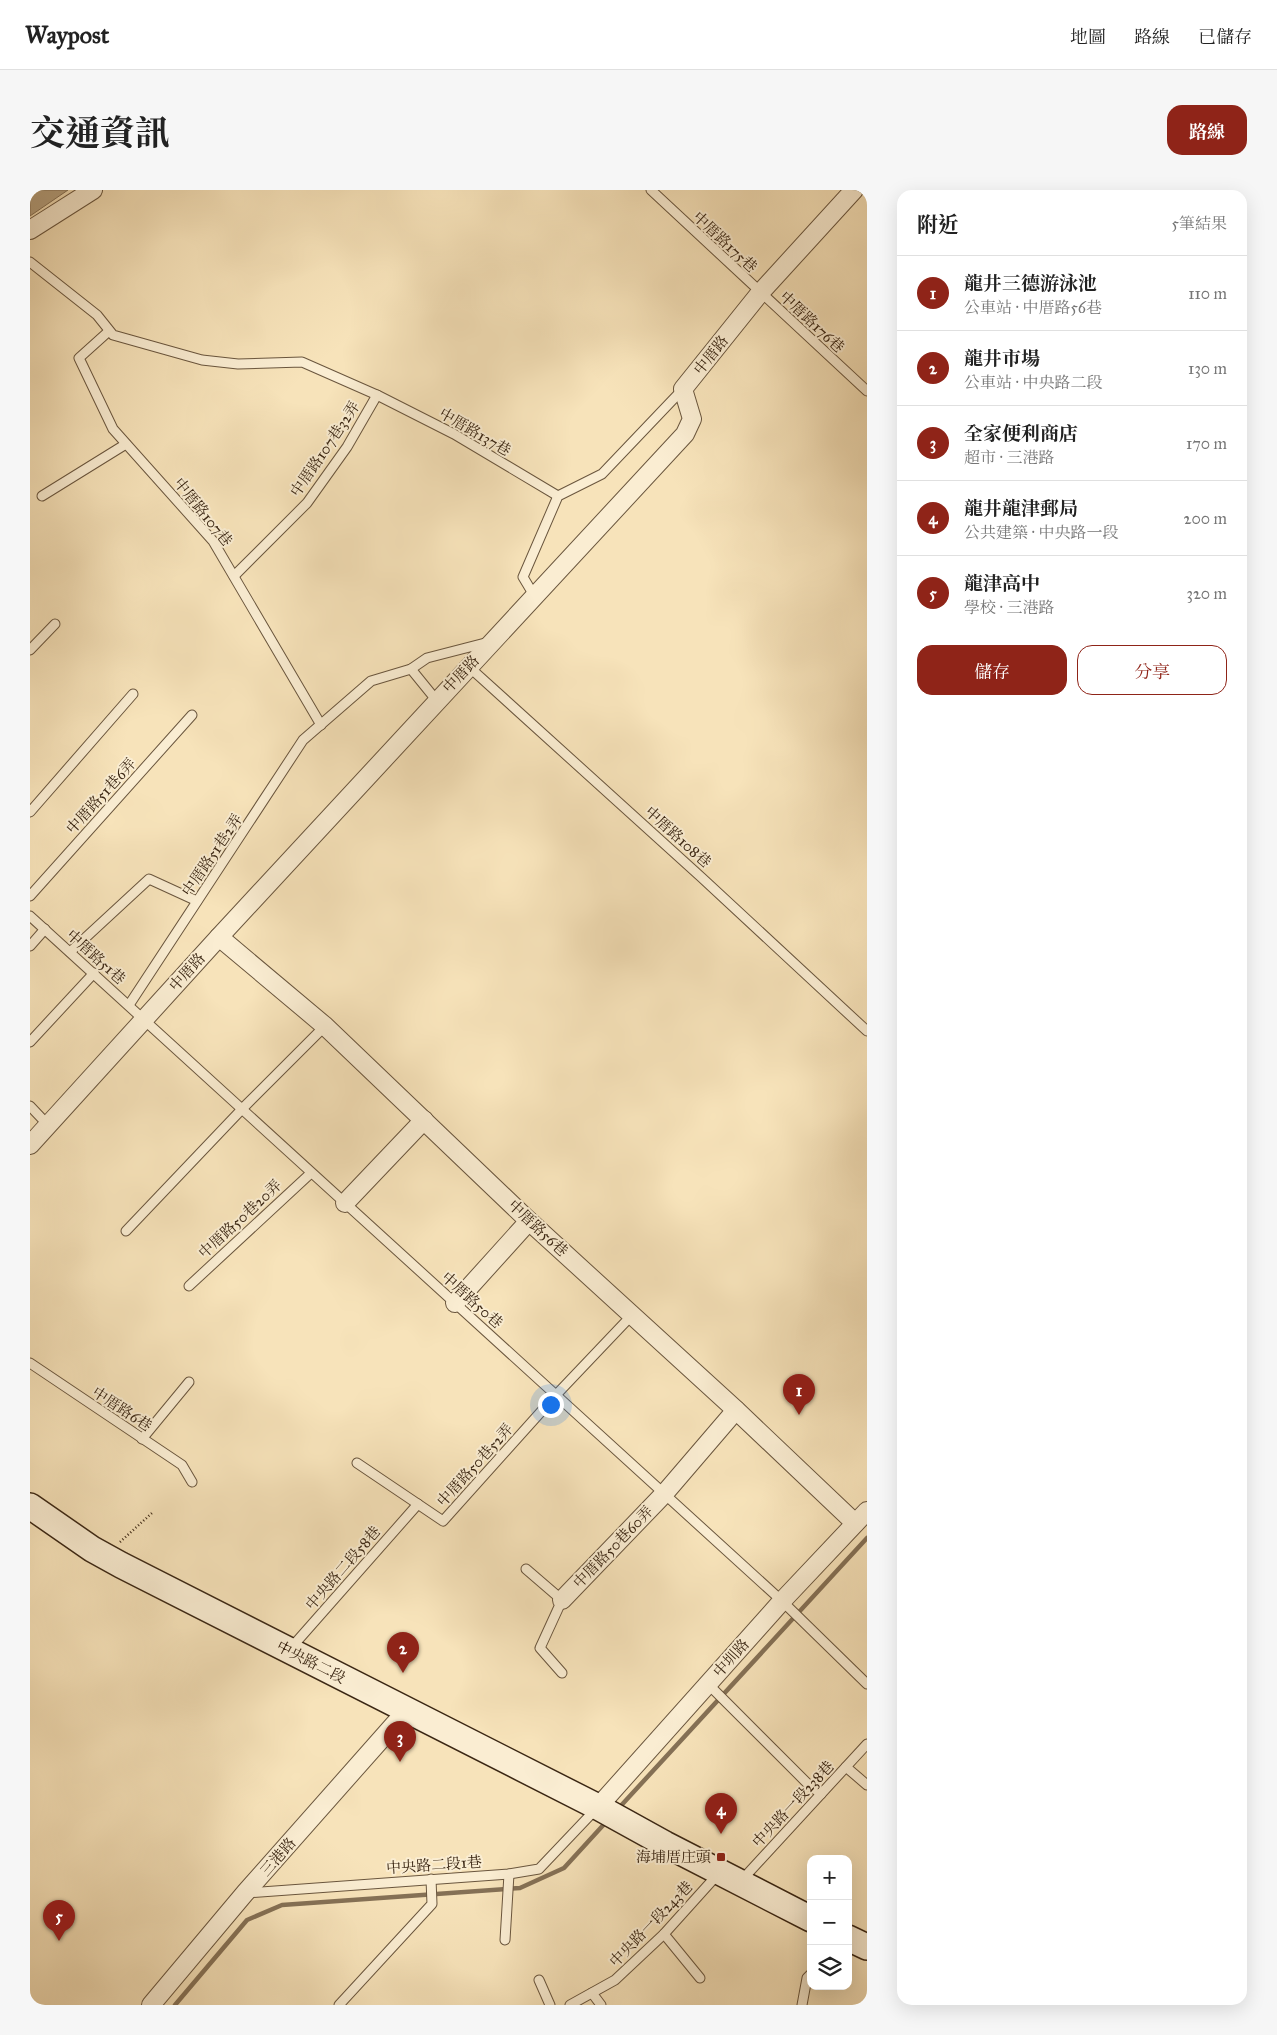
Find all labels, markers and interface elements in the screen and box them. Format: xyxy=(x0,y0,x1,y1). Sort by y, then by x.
text: Waypost xyxy=(25,20,109,50)
text: 地圖 xyxy=(1070,26,1106,48)
text: 路線 xyxy=(1134,26,1170,48)
text: 已儲存 xyxy=(1198,26,1252,48)
button: 路線 xyxy=(1167,105,1247,155)
text: 交通資訊 xyxy=(30,112,170,155)
street label: 中厝路175巷 xyxy=(689,208,761,276)
text: 附近 xyxy=(917,212,959,238)
text: 5筆結果 xyxy=(1172,214,1227,233)
text: 龍井三德游泳池 xyxy=(964,272,1097,295)
text: 1 xyxy=(930,284,936,303)
text: 110 m xyxy=(1188,284,1227,303)
street label: 中厝路176巷 xyxy=(776,288,848,356)
text: 公車站 · 中厝路56巷 xyxy=(964,298,1102,317)
street label: 中厝路 xyxy=(690,332,732,378)
text: 龍井市場 xyxy=(964,347,1040,370)
text: 2 xyxy=(929,359,937,378)
text: 130 m xyxy=(1188,359,1227,378)
text: 公車站 · 中央路二段 xyxy=(964,373,1102,392)
street label: 中厝路107巷32弄 xyxy=(287,398,363,500)
street label: 中厝路137巷 xyxy=(436,404,514,460)
text: 全家便利商店 xyxy=(964,422,1078,445)
text: 3 xyxy=(930,434,936,453)
text: 170 m xyxy=(1186,434,1227,453)
text: 超市 · 三港路 xyxy=(964,448,1054,467)
street label: 中厝路107巷 xyxy=(170,474,236,550)
text: 龍井龍津郵局 xyxy=(964,497,1078,520)
text: 4 xyxy=(929,509,937,528)
text: 200 m xyxy=(1184,509,1227,528)
text: 公共建築 · 中央路一段 xyxy=(964,523,1118,542)
text: 龍津高中 xyxy=(964,572,1040,595)
text: 5 xyxy=(929,584,937,603)
text: 320 m xyxy=(1187,584,1227,603)
text: 學校 · 三港路 xyxy=(964,598,1054,617)
button: 儲存 xyxy=(917,645,1067,695)
button: 分享 xyxy=(1077,645,1227,695)
street label: 中厝路 xyxy=(439,651,483,697)
street label: 中厝路51巷6弄 xyxy=(62,754,140,838)
street label: 中厝路108巷 xyxy=(641,803,715,871)
street label: 中厝路51巷2弄 xyxy=(178,810,246,900)
street label: 中厝路51巷 xyxy=(63,926,129,988)
street label: 中厝路 xyxy=(165,949,209,995)
street label: 中厝路50巷20弄 xyxy=(195,1176,285,1262)
street label: 中厝路56巷 xyxy=(505,1196,571,1260)
street label: 中厝路50巷 xyxy=(438,1268,506,1332)
pin: 1 xyxy=(783,1374,815,1415)
street label: 中厝路6巷 xyxy=(89,1383,155,1435)
your location xyxy=(538,1392,564,1418)
street label: 中厝路50巷52弄 xyxy=(433,1420,517,1510)
street label: 中厝路50巷60弄 xyxy=(569,1502,657,1592)
street label: 中央路二段58巷 xyxy=(302,1522,384,1614)
pin: 2 xyxy=(387,1632,419,1673)
street label: 中圳路 xyxy=(709,1635,753,1681)
street label: 中央路二段 xyxy=(273,1637,349,1687)
pin: 3 xyxy=(384,1721,416,1762)
street label: 中央路一段238巷 xyxy=(748,1757,838,1851)
pin: 4 xyxy=(705,1793,737,1834)
street label: 三港路 xyxy=(256,1834,300,1880)
place label: 海埔厝庄頭 xyxy=(636,1848,711,1866)
marker: 海埔厝庄頭 xyxy=(715,1851,727,1863)
street label: 中央路二段1巷 xyxy=(386,1853,482,1877)
map controls xyxy=(807,1855,852,1990)
button: + xyxy=(807,1855,852,1900)
street label: 中央路一段243巷 xyxy=(606,1878,696,1970)
pin: 5 xyxy=(43,1900,75,1941)
button: − xyxy=(807,1900,852,1945)
button: layers xyxy=(807,1945,852,1990)

